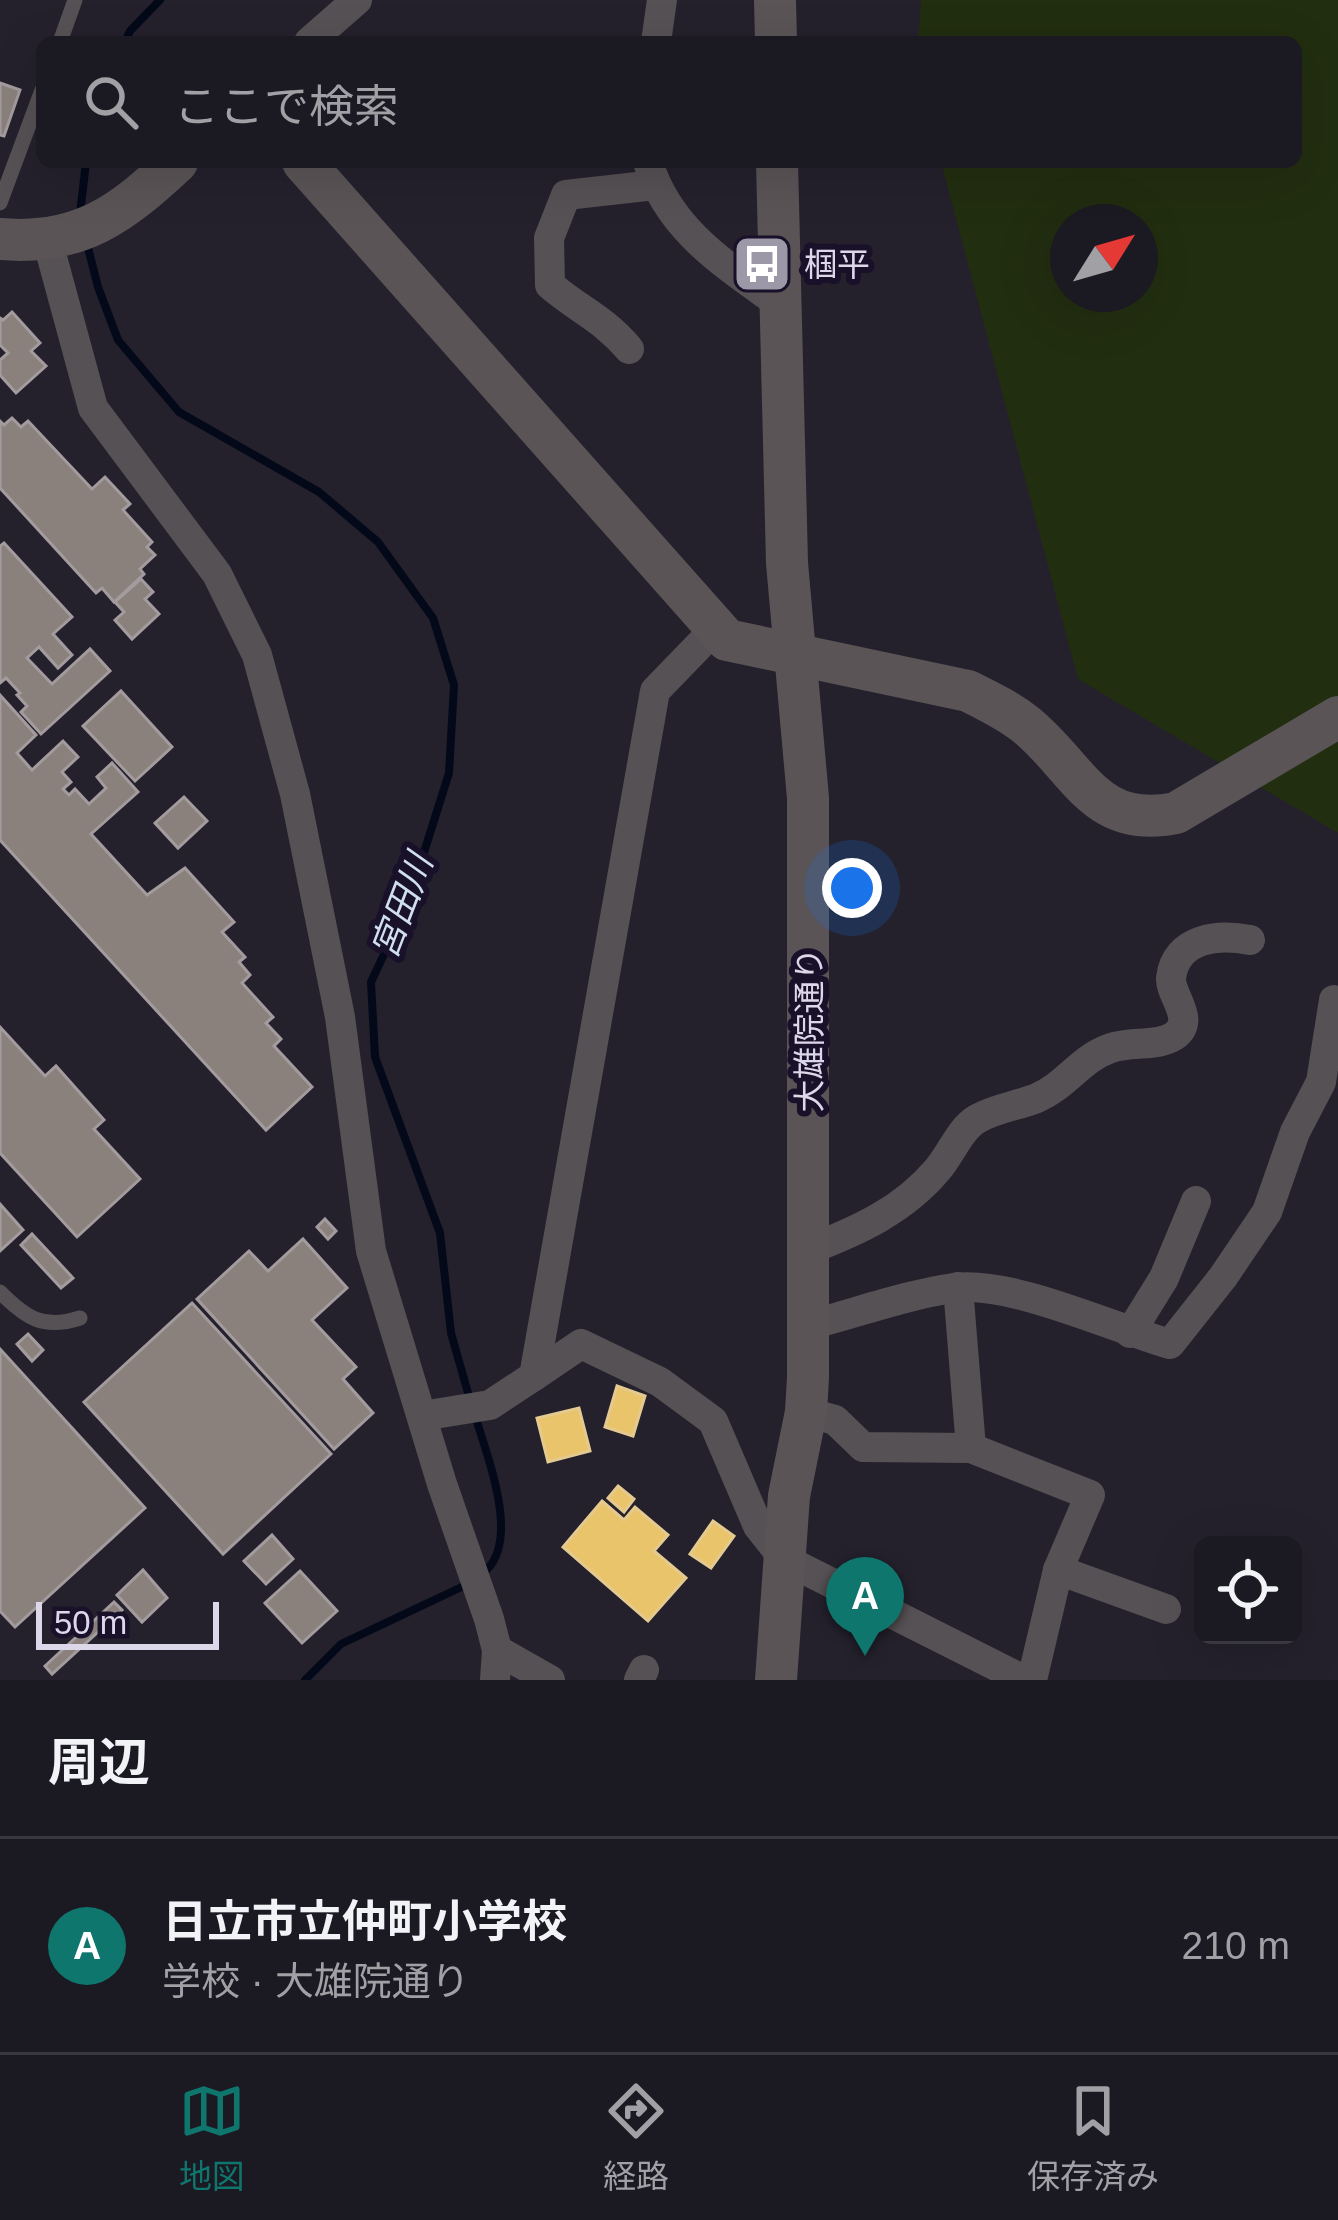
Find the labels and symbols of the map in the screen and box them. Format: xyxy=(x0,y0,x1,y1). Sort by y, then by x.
north arrow xyxy=(1050,204,1158,312)
bus stop icon: 椢平 xyxy=(731,233,793,295)
place label: 椢平 xyxy=(804,246,870,283)
water label: 宮田川 xyxy=(364,845,442,964)
your location xyxy=(822,858,882,918)
street label: 大雄院通り xyxy=(791,948,828,1113)
pin: A xyxy=(826,1557,904,1656)
scale bar xyxy=(36,1596,219,1649)

